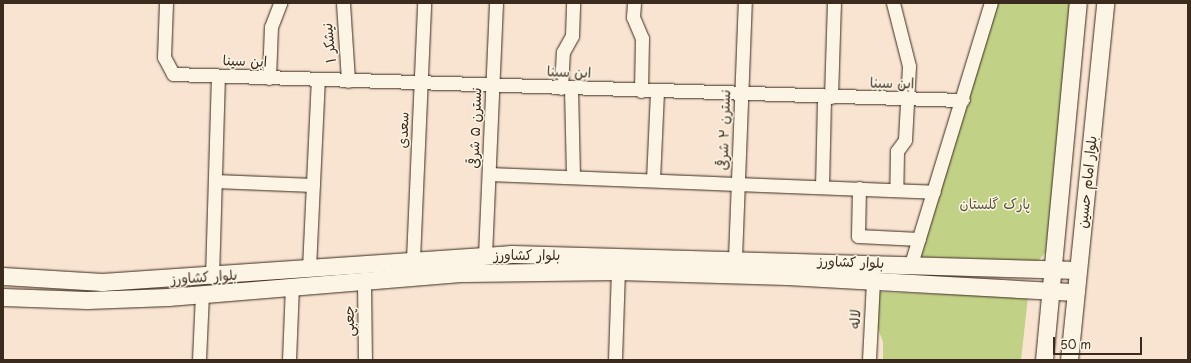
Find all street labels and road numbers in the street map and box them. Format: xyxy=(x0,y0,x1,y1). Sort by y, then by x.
street label: نیشکر ۱ xyxy=(319,22,339,64)
street label: ابن سینا xyxy=(223,52,267,70)
street label: ابن سینا xyxy=(547,63,591,81)
street label: ابن سینا xyxy=(870,74,914,92)
street label: نسترن ۵ شرقی xyxy=(465,87,485,169)
street label: نسترن ۲ شرقی xyxy=(714,89,734,171)
street label: سعدی xyxy=(394,111,412,149)
street label: بلوار امام حسین xyxy=(1074,135,1100,229)
street label: بلوار کشاورز xyxy=(494,247,560,263)
street label: بلوار کشاورز xyxy=(817,252,885,272)
street label: بلوار کشاورز xyxy=(170,266,238,288)
street label: چعبی xyxy=(340,305,358,337)
street label: لاله xyxy=(846,309,864,329)

